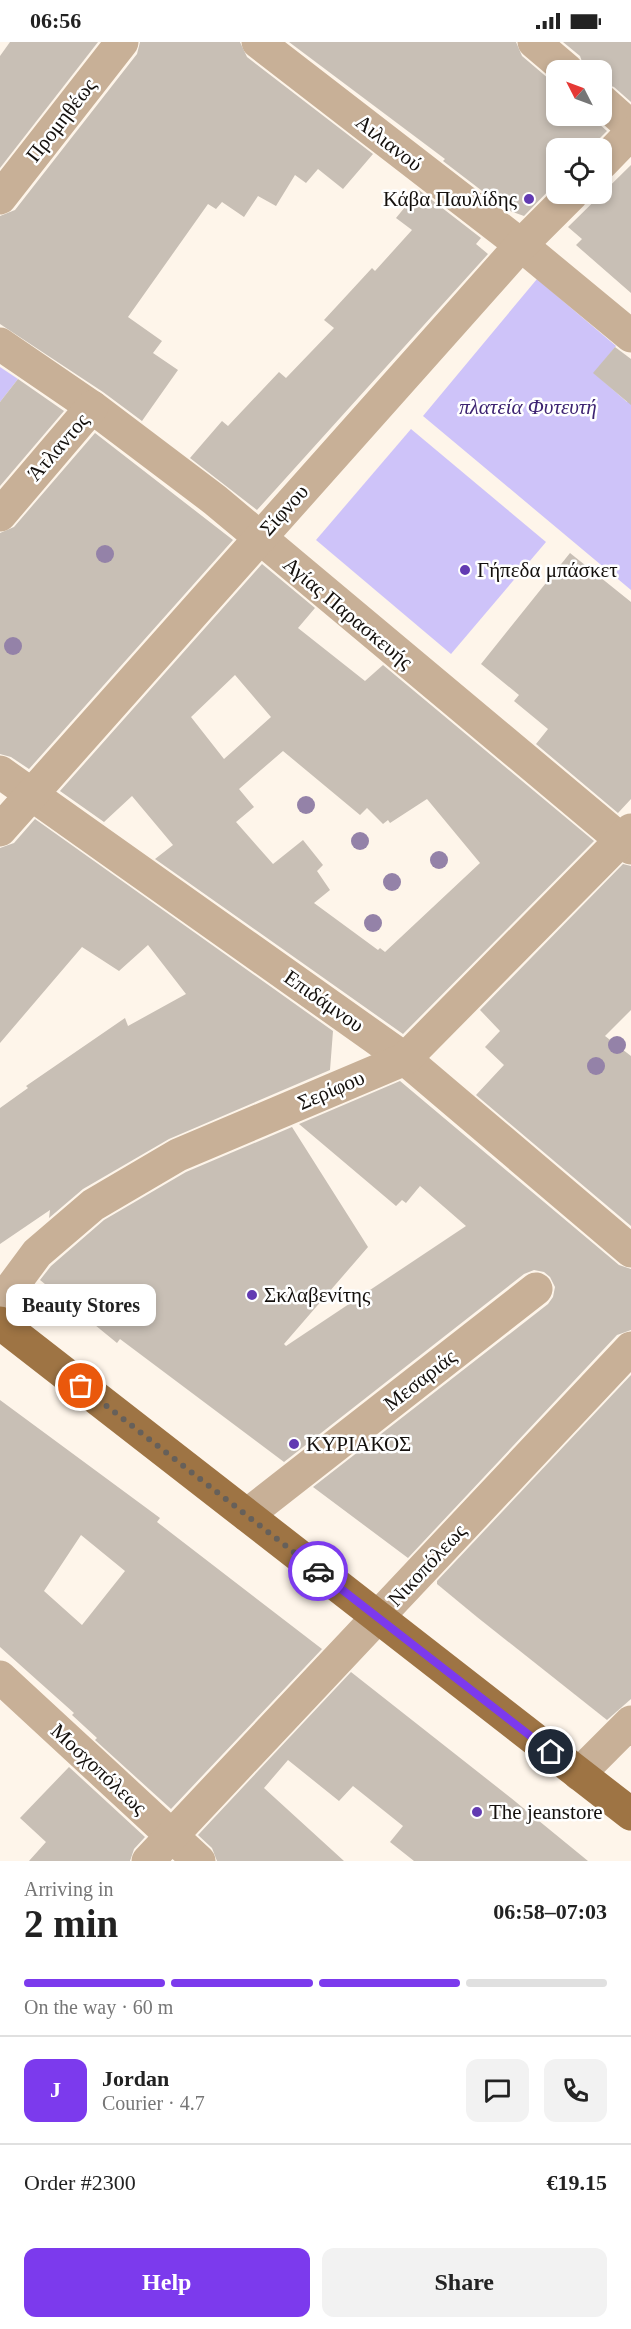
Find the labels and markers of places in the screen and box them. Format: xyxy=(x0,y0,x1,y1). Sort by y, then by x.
place label: Κάβα Παυλίδης xyxy=(383,187,518,211)
marker: Κάβα Παυλίδης xyxy=(522,192,536,206)
place label: Γήπεδα μπάσκετ xyxy=(477,558,618,582)
marker: Γήπεδα μπάσκετ xyxy=(458,563,472,577)
place label: Σκλαβενίτης xyxy=(264,1283,371,1307)
callout: Beauty Stores xyxy=(6,1284,156,1326)
marker: Σκλαβενίτης xyxy=(245,1288,259,1302)
pin xyxy=(55,1360,106,1411)
place label: ΚΥΡΙΑΚΟΣ xyxy=(306,1432,411,1456)
marker: ΚΥΡΙΑΚΟΣ xyxy=(287,1437,301,1451)
pin xyxy=(525,1726,576,1777)
place label: The jeanstore xyxy=(489,1800,603,1824)
marker: The jeanstore xyxy=(470,1805,484,1819)

